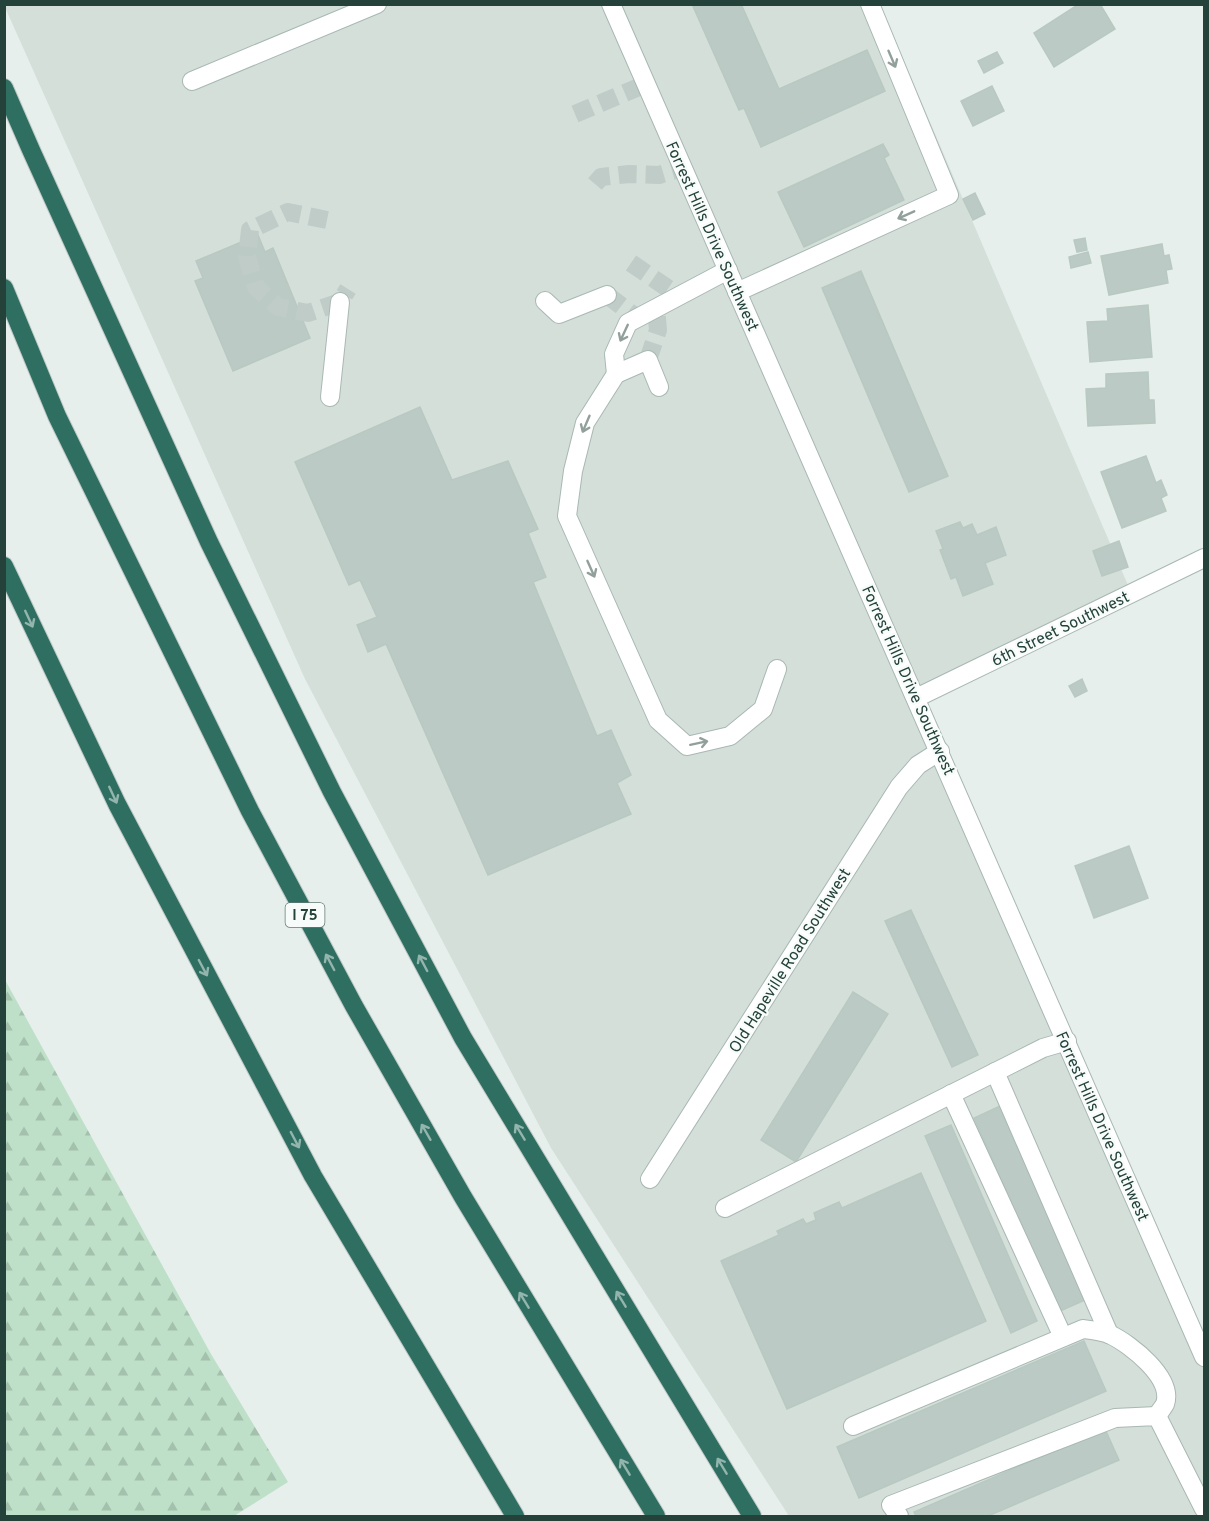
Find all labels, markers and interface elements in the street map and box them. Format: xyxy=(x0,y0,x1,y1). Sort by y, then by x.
one-way arrow xyxy=(887,49,898,67)
street label: Forrest Hills Drive Southwest xyxy=(660,139,762,335)
one-way arrow xyxy=(898,210,916,221)
one-way arrow xyxy=(617,323,629,341)
one-way arrow xyxy=(580,414,591,432)
one-way arrow xyxy=(586,560,597,578)
street label: Forrest Hills Drive Southwest xyxy=(856,583,958,779)
street label: 6th Street Southwest xyxy=(989,588,1133,672)
one-way arrow xyxy=(24,610,36,628)
one-way arrow xyxy=(689,737,708,748)
one-way arrow xyxy=(107,786,119,804)
street label: Old Hapeville Road Southwest xyxy=(725,865,856,1057)
road number: I 75 xyxy=(286,903,324,927)
one-way arrow xyxy=(324,953,335,971)
one-way arrow xyxy=(417,955,428,973)
one-way arrow xyxy=(197,959,209,976)
street label: Forrest Hills Drive Southwest xyxy=(1050,1029,1152,1225)
one-way arrow xyxy=(419,1124,431,1141)
one-way arrow xyxy=(514,1124,526,1141)
one-way arrow xyxy=(290,1131,301,1149)
one-way arrow xyxy=(614,1291,626,1308)
one-way arrow xyxy=(518,1292,530,1309)
one-way arrow xyxy=(715,1458,727,1475)
one-way arrow xyxy=(618,1459,630,1476)

